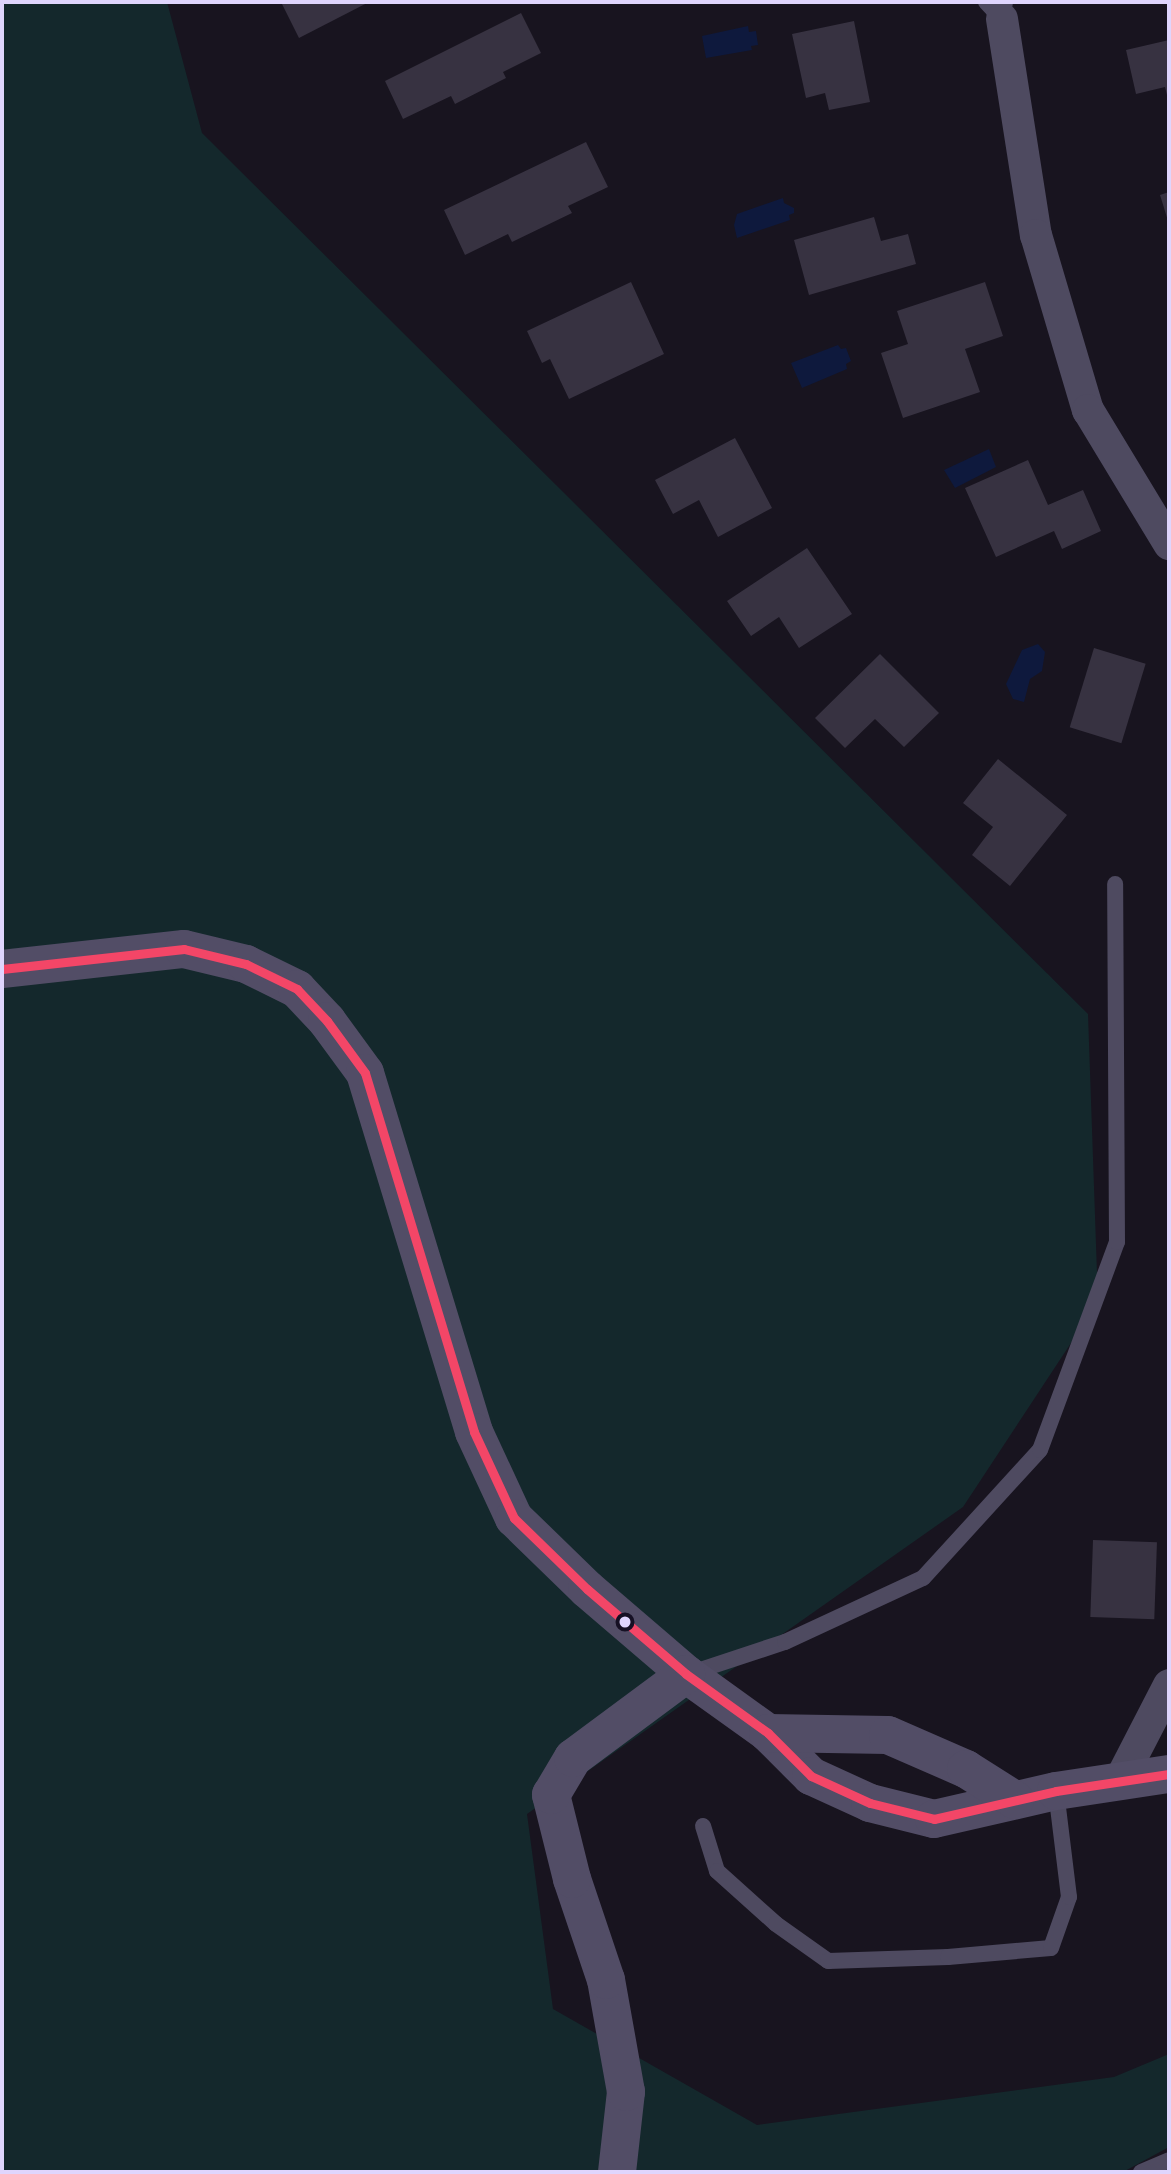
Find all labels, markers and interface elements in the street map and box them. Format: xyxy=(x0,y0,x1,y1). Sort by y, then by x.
unlabelled marker xyxy=(618,1615,632,1629)

